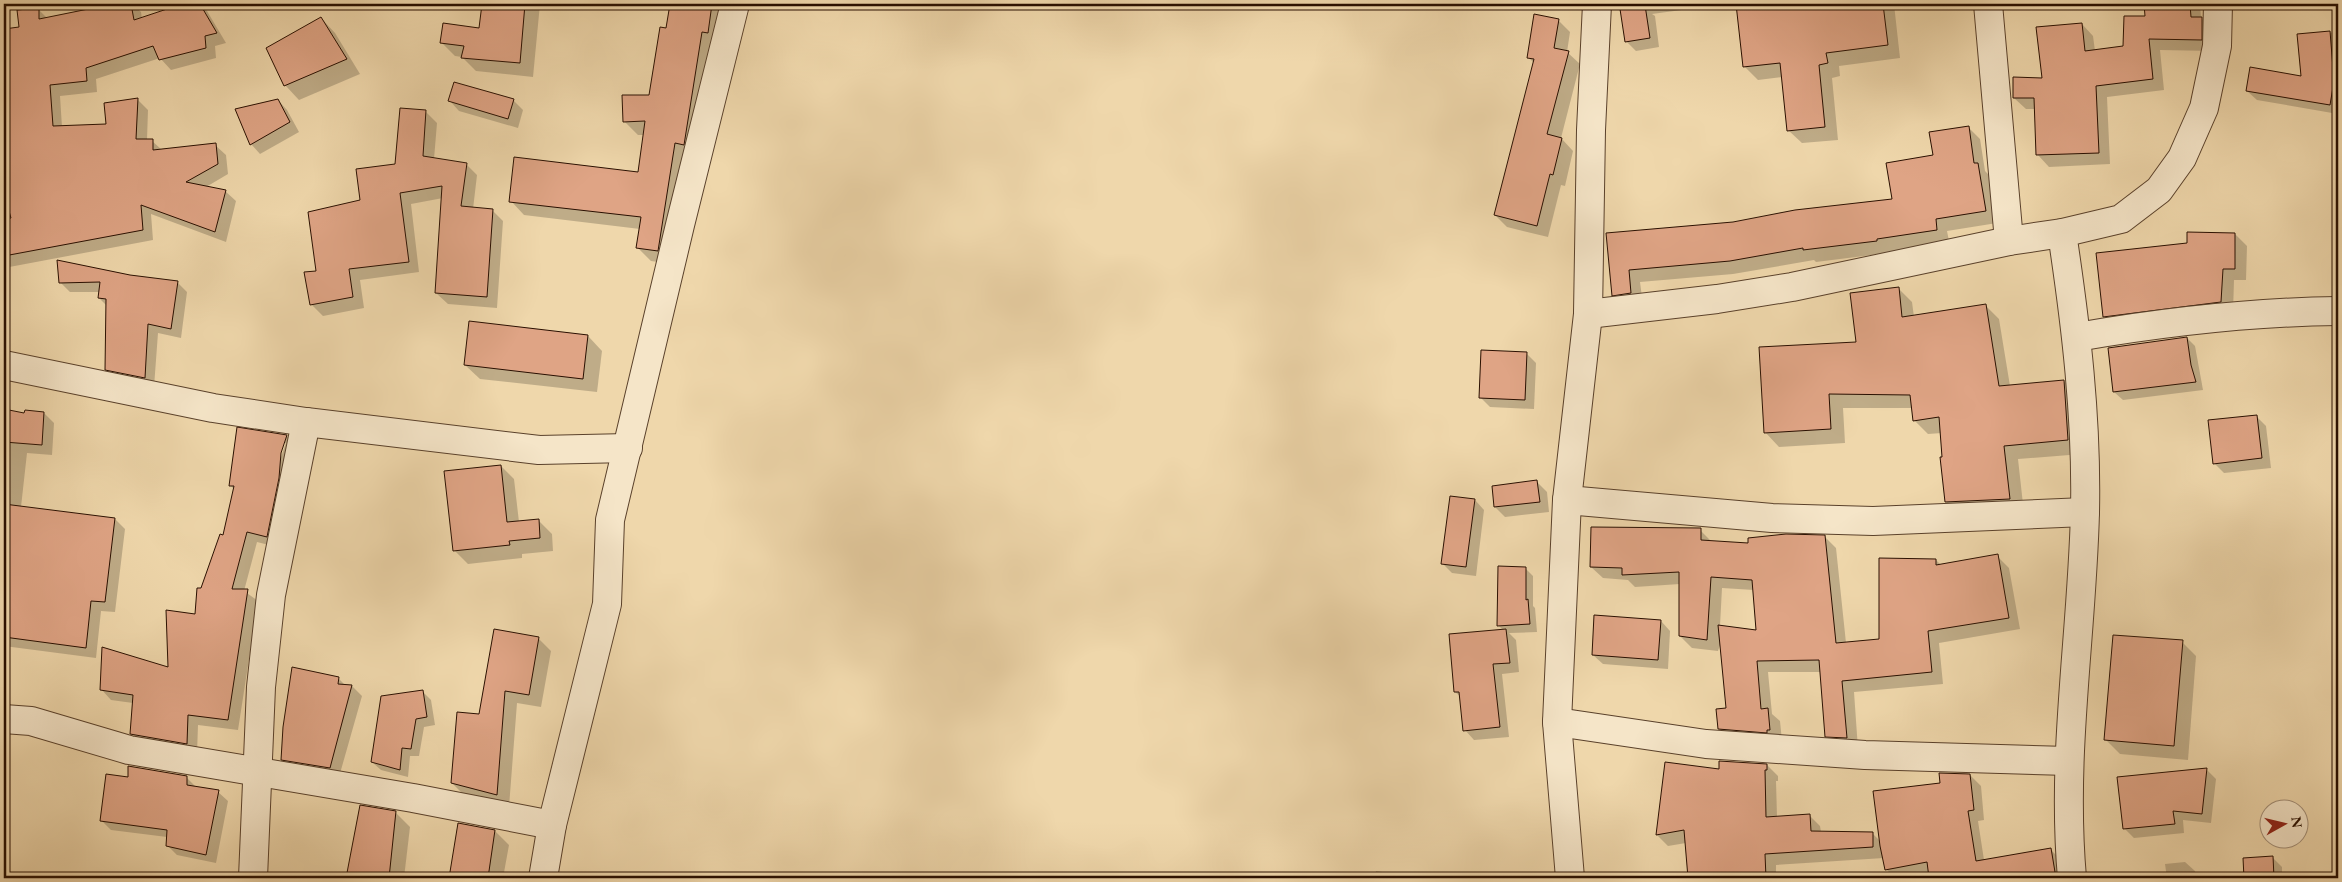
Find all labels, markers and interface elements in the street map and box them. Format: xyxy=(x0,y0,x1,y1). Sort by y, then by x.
north arrow xyxy=(2260,800,2310,850)
text: N xyxy=(2287,815,2307,830)

